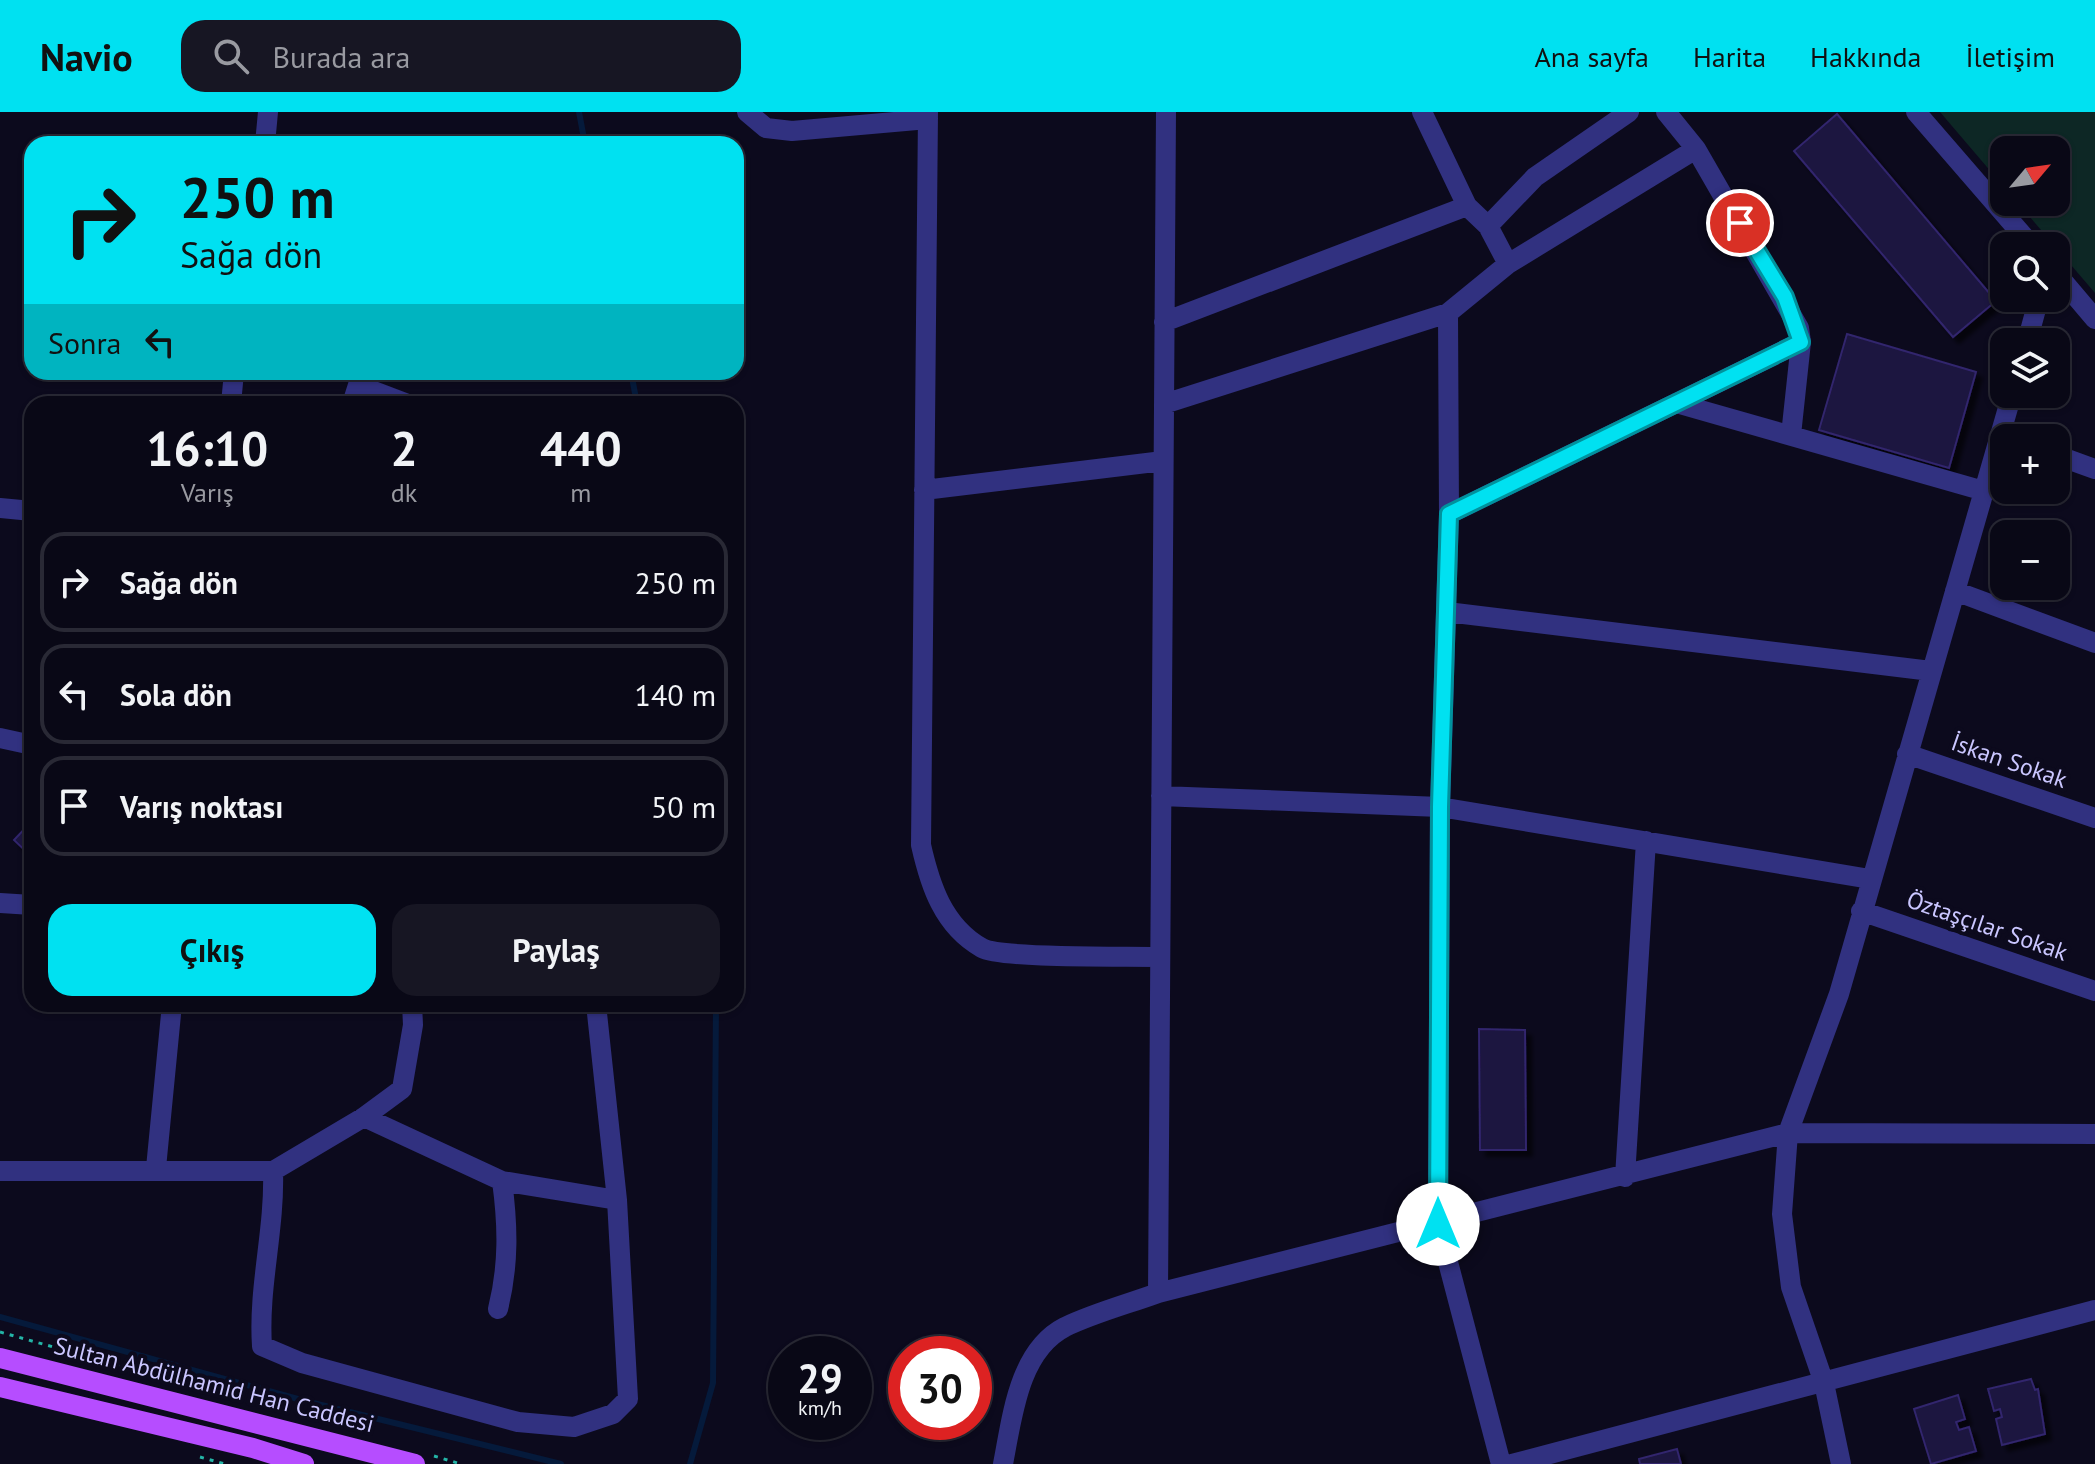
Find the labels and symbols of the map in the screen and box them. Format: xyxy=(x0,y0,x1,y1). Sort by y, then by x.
north arrow xyxy=(1990,136,2070,216)
pin xyxy=(1706,189,1774,257)
street label: İskan Sokak xyxy=(1947,726,2072,795)
street label: Öztaşçılar Sokak xyxy=(1903,884,2072,968)
position arrow xyxy=(1396,1182,1480,1266)
street label: Sultan Abdülhamid Han Caddesi xyxy=(51,1330,377,1439)
speed limit sign: 30 xyxy=(888,1336,992,1440)

